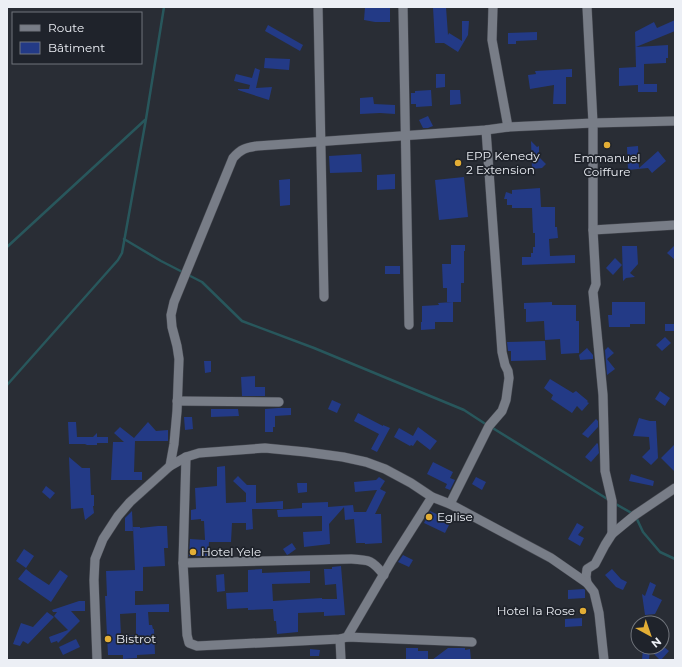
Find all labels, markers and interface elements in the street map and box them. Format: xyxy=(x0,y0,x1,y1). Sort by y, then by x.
legend xyxy=(12,12,142,64)
text: Route xyxy=(48,20,84,35)
text: Bâtiment xyxy=(48,40,105,55)
marker: Emmanuel Coiffure xyxy=(602,140,612,150)
place label: EPP Kenedy 2 Extension xyxy=(466,148,540,177)
place label: Emmanuel Coiffure xyxy=(573,150,641,179)
marker: EPP Kenedy 2 Extension xyxy=(453,158,463,168)
place label: Eglise xyxy=(437,509,473,524)
marker: Eglise xyxy=(424,512,434,522)
place label: Hotel Yele xyxy=(201,544,261,559)
marker: Hotel Yele xyxy=(188,547,198,557)
place label: Hotel la Rose xyxy=(497,603,575,618)
marker: Hotel la Rose xyxy=(578,606,588,616)
north arrow xyxy=(630,615,670,655)
place label: Bistrot xyxy=(116,631,156,646)
marker: Bistrot xyxy=(103,634,113,644)
text: N xyxy=(649,634,664,651)

